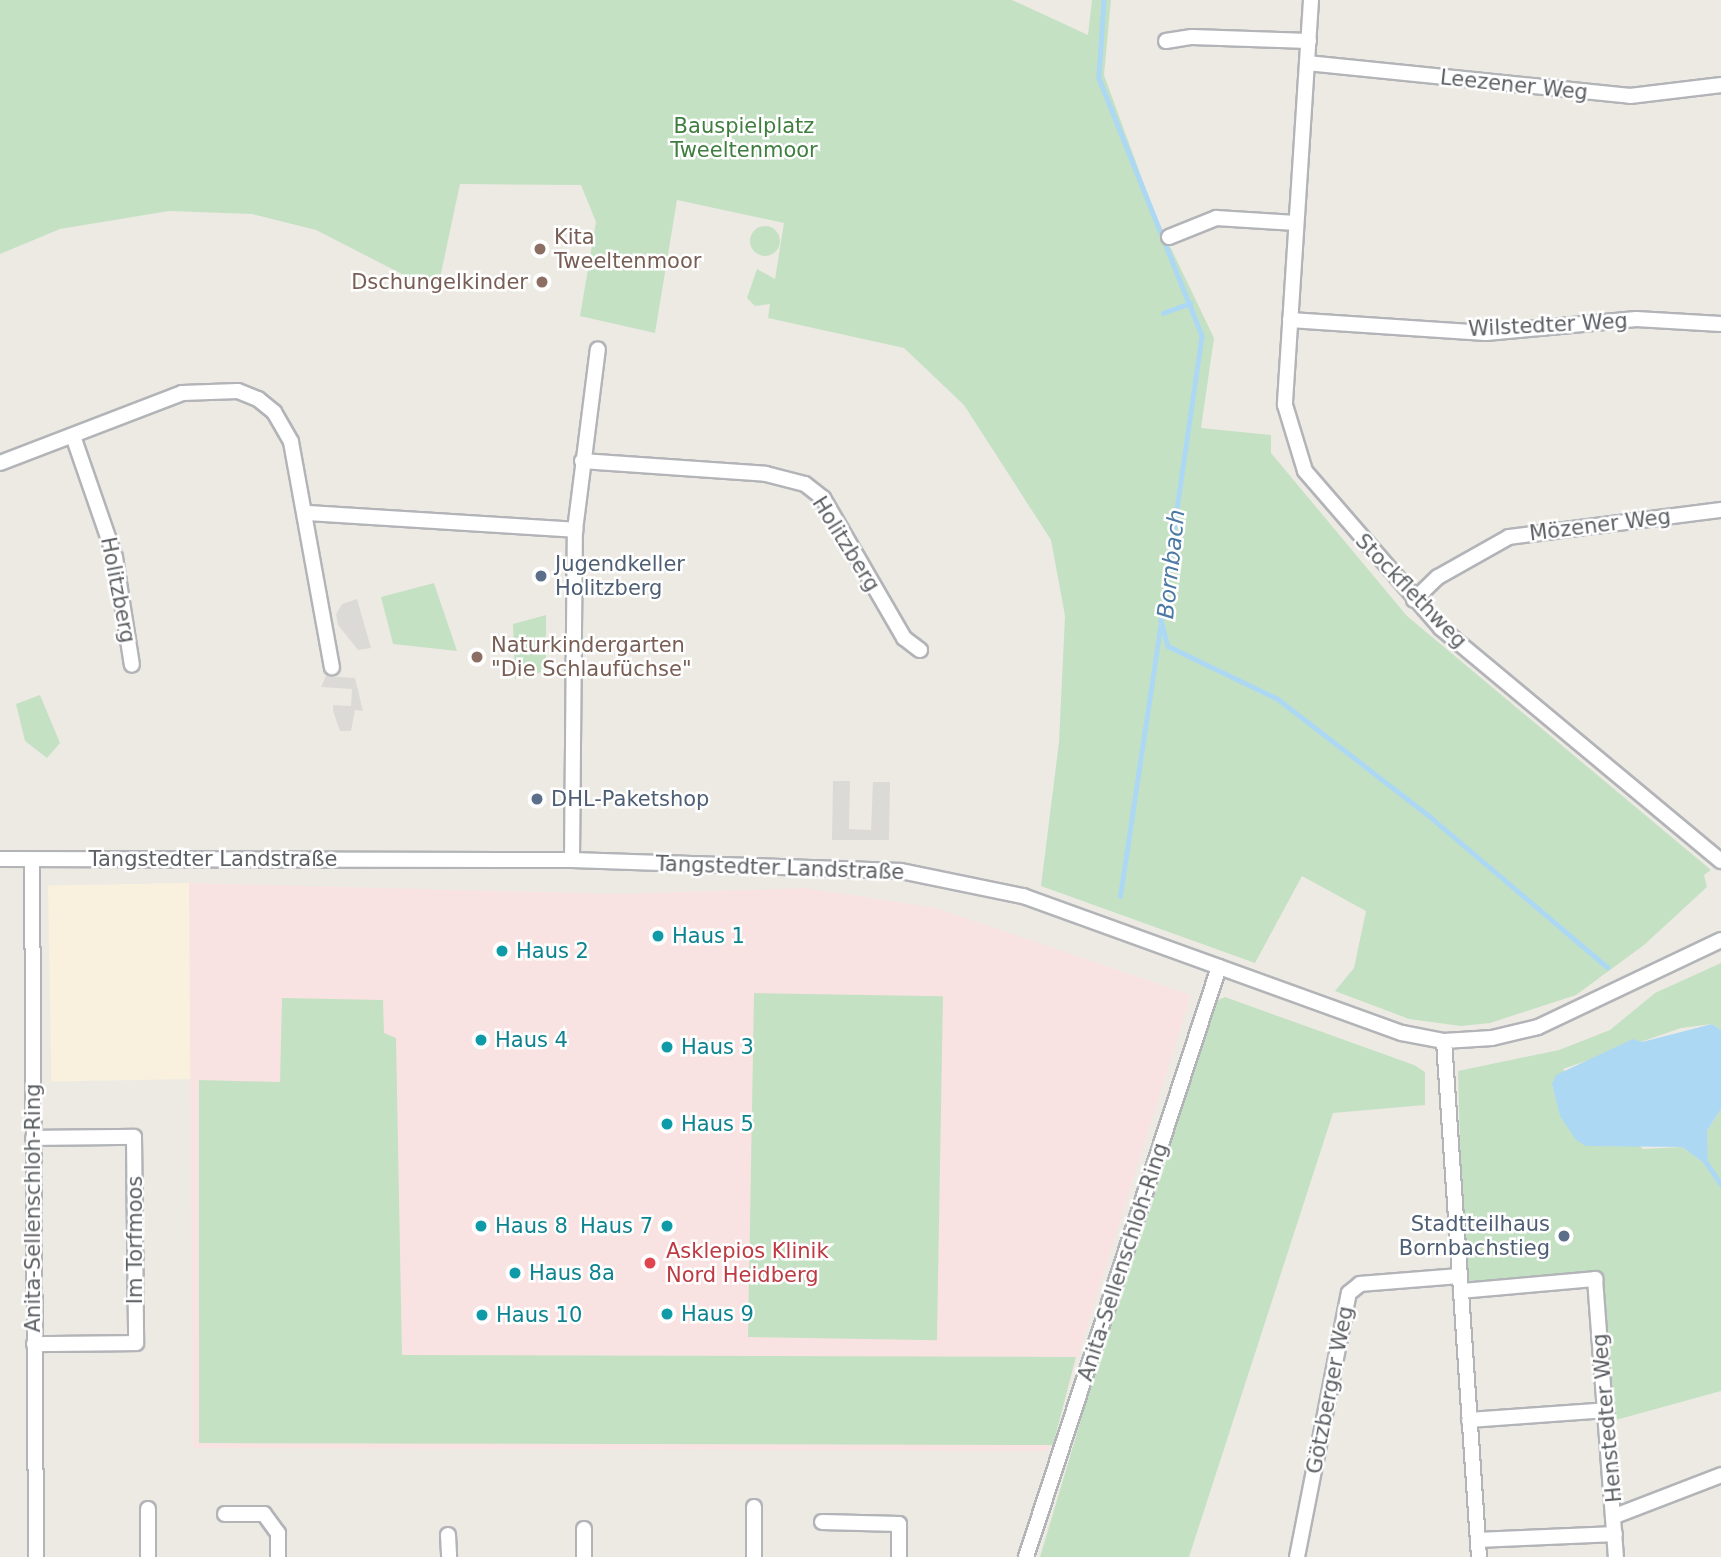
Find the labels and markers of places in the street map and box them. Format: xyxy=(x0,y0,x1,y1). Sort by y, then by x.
place label: Kita Tweeltenmoor xyxy=(554,224,701,274)
marker: Kita Tweeltenmoor xyxy=(532,241,548,257)
place label: Dschungelkinder xyxy=(351,269,528,295)
marker: Dschungelkinder xyxy=(534,274,550,290)
place label: Jugendkeller Holitzberg xyxy=(555,551,685,601)
marker: Jugendkeller Holitzberg xyxy=(533,568,549,584)
place label: Naturkindergarten "Die Schlaufüchse" xyxy=(491,632,692,682)
marker: Naturkindergarten "Die Schlaufüchse" xyxy=(469,649,485,665)
place label: DHL-Paketshop xyxy=(551,786,709,812)
marker: DHL-Paketshop xyxy=(529,791,545,807)
place label: Haus 1 xyxy=(672,923,745,949)
marker: Haus 1 xyxy=(650,928,666,944)
place label: Haus 2 xyxy=(516,938,589,964)
marker: Haus 2 xyxy=(494,943,510,959)
place label: Haus 4 xyxy=(495,1027,568,1053)
marker: Haus 4 xyxy=(473,1032,489,1048)
place label: Haus 3 xyxy=(681,1034,754,1060)
marker: Haus 3 xyxy=(659,1039,675,1055)
place label: Haus 5 xyxy=(681,1111,754,1137)
marker: Haus 5 xyxy=(659,1116,675,1132)
place label: Stadtteilhaus Bornbachstieg xyxy=(1399,1211,1550,1261)
place label: Haus 8 xyxy=(495,1213,568,1239)
place label: Haus 7 xyxy=(580,1213,653,1239)
marker: Haus 8 xyxy=(473,1218,489,1234)
marker: Haus 7 xyxy=(659,1218,675,1234)
marker: Stadtteilhaus Bornbachstieg xyxy=(1556,1228,1572,1244)
place label: Asklepios Klinik Nord Heidberg xyxy=(666,1238,829,1288)
marker: Asklepios Klinik Nord Heidberg xyxy=(640,1253,660,1273)
place label: Haus 8a xyxy=(529,1260,615,1286)
marker: Haus 8a xyxy=(507,1265,523,1281)
place label: Haus 9 xyxy=(681,1301,754,1327)
place label: Haus 10 xyxy=(496,1302,582,1328)
marker: Haus 9 xyxy=(659,1306,675,1322)
marker: Haus 10 xyxy=(474,1307,490,1323)

